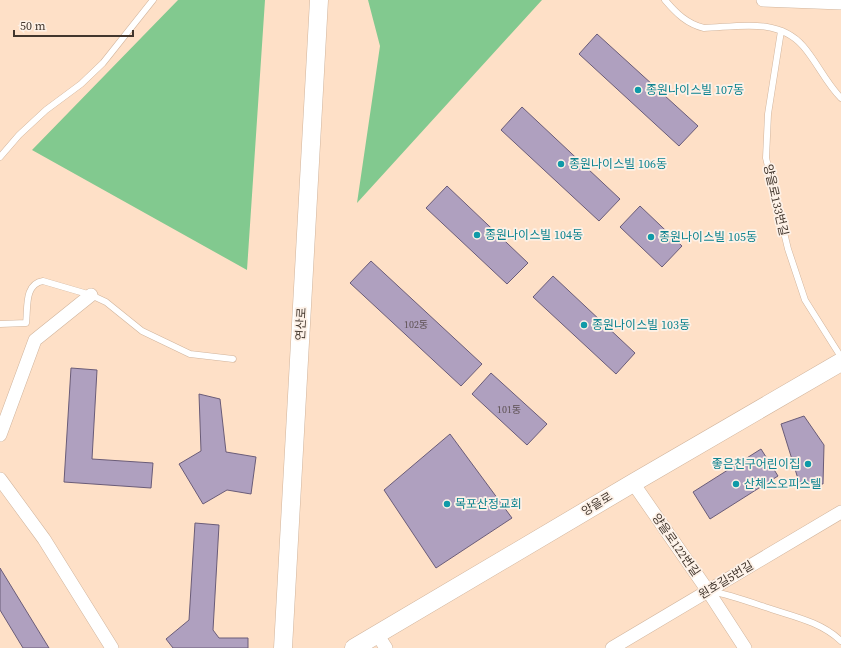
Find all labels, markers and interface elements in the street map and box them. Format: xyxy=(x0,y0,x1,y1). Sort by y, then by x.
scale bar xyxy=(14,12,133,38)
text: 50 m xyxy=(20,18,46,34)
place label: 종원나이스빌 107동 xyxy=(646,82,744,98)
marker: 종원나이스빌 107동 xyxy=(633,85,643,95)
place label: 종원나이스빌 106동 xyxy=(569,156,667,172)
marker: 종원나이스빌 106동 xyxy=(556,159,566,169)
street label: 양을로133번길 xyxy=(760,163,792,237)
place label: 종원나이스빌 104동 xyxy=(485,227,583,243)
place label: 종원나이스빌 105동 xyxy=(659,229,757,245)
marker: 종원나이스빌 104동 xyxy=(472,230,482,240)
marker: 종원나이스빌 105동 xyxy=(646,232,656,242)
street label: 연산로 xyxy=(292,307,310,341)
place label: 종원나이스빌 103동 xyxy=(592,317,690,333)
house number: 102동 xyxy=(404,318,428,331)
marker: 종원나이스빌 103동 xyxy=(579,320,589,330)
house number: 101동 xyxy=(497,403,521,416)
place label: 좋은친구어린이집 xyxy=(712,456,800,472)
marker: 좋은친구어린이집 xyxy=(803,459,813,469)
place label: 산체스오피스텔 xyxy=(744,476,821,492)
marker: 산체스오피스텔 xyxy=(731,479,741,489)
street label: 양을로 xyxy=(579,489,615,519)
place label: 목포산정교회 xyxy=(455,496,521,512)
marker: 목포산정교회 xyxy=(442,499,452,509)
street label: 양을로122번길 xyxy=(648,510,704,580)
street label: 원호길5번길 xyxy=(696,557,756,603)

